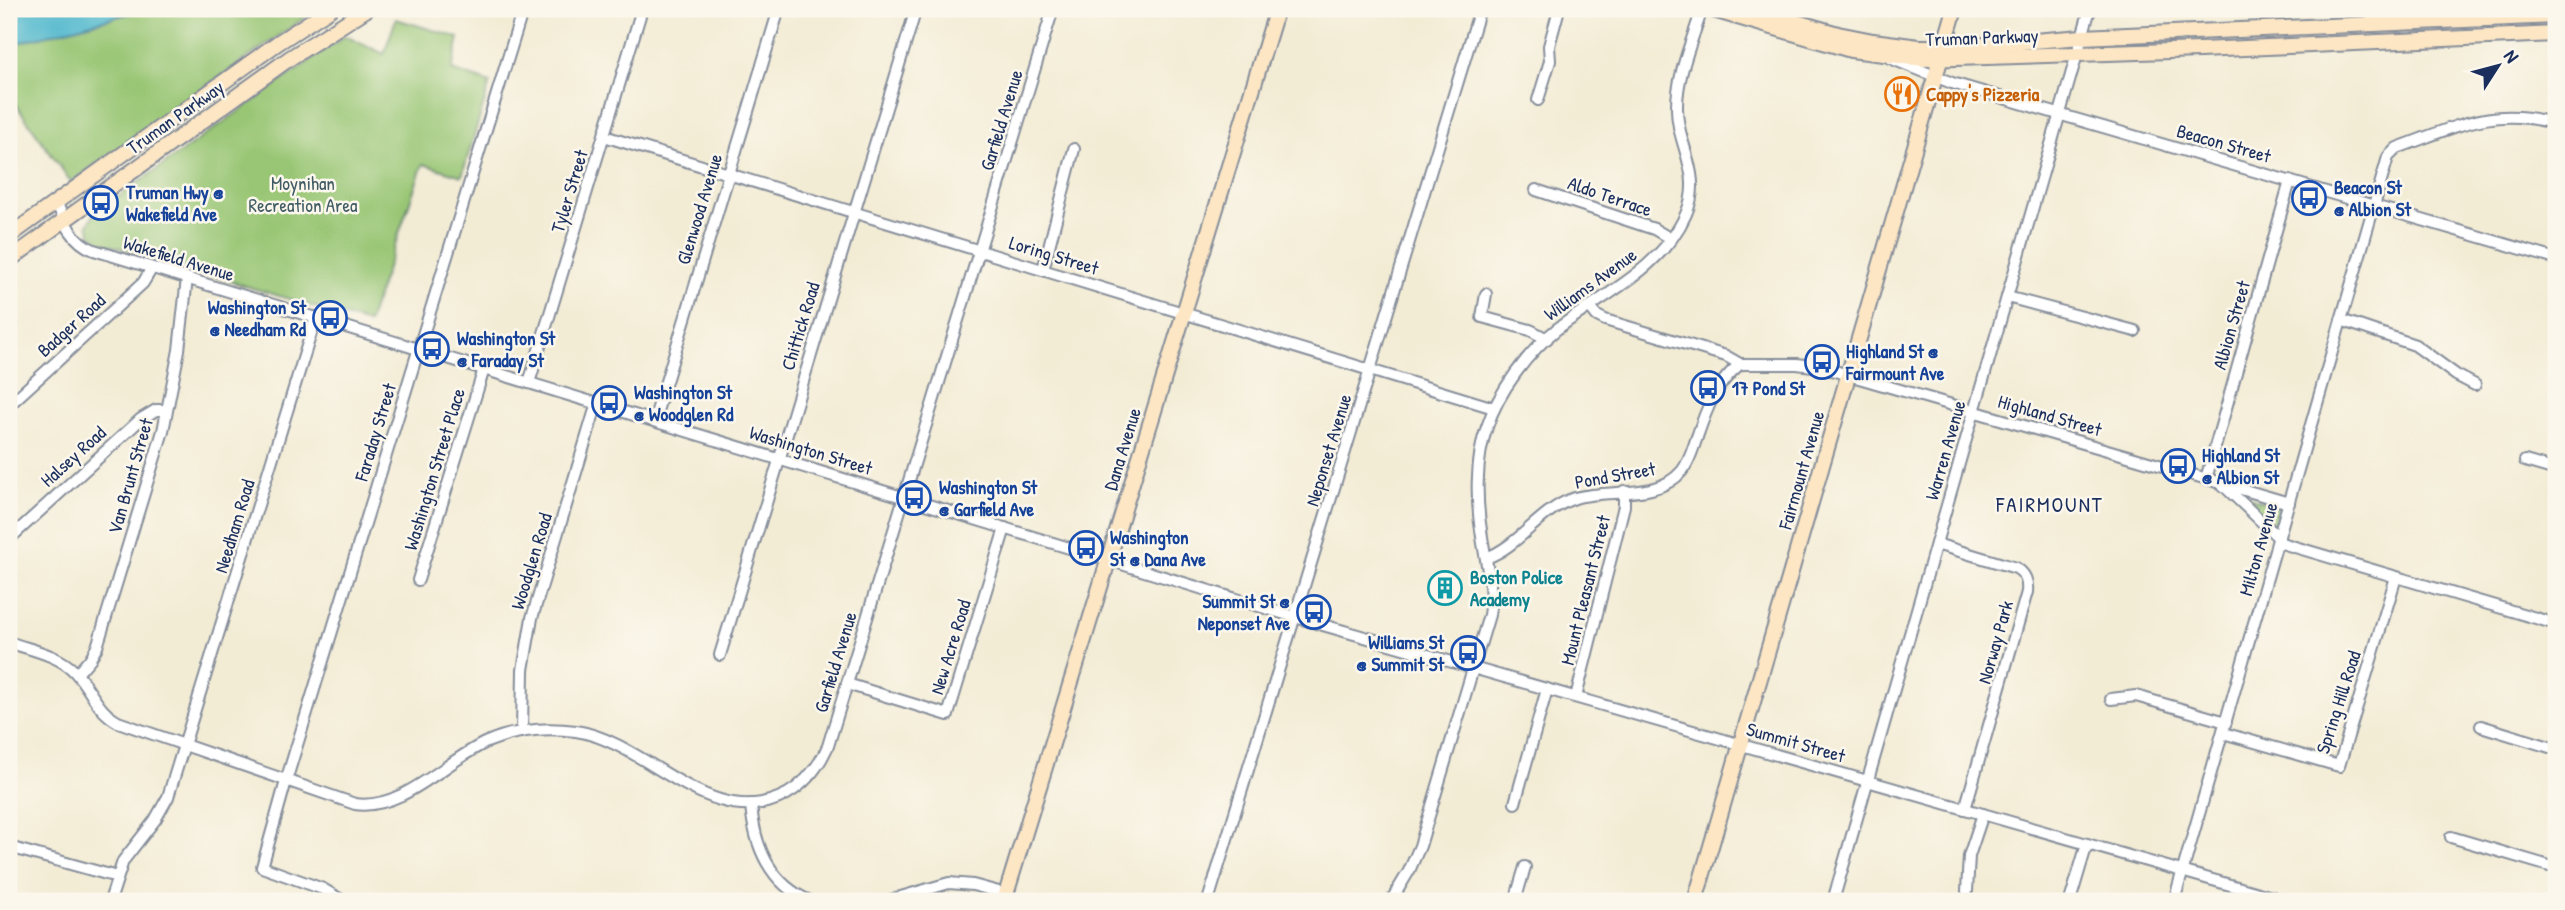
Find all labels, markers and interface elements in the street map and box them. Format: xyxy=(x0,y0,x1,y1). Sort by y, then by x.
street label: Truman Parkway xyxy=(1925,22,2039,52)
north arrow xyxy=(2464,32,2534,102)
text: N xyxy=(2498,44,2525,68)
street label: Garfield Avenue xyxy=(973,66,1029,174)
street label: Truman Parkway xyxy=(121,74,229,160)
restaurant icon: Cappy's Pizzeria xyxy=(1883,75,1921,113)
place label: Cappy's Pizzeria xyxy=(1926,81,2040,108)
street label: Beacon Street xyxy=(2174,117,2275,169)
street label: Tyler Street xyxy=(544,146,594,236)
street label: Glenwood Avenue xyxy=(670,150,728,268)
park label: Moynihan Recreation Area xyxy=(249,170,358,218)
street label: Aldo Terrace xyxy=(1565,170,1656,223)
place label: Beacon St @ Albion St xyxy=(2334,174,2413,222)
place label: Truman Hwy @ Wakefield Ave xyxy=(125,179,224,227)
bus stop icon: Beacon St @ Albion St xyxy=(2290,179,2328,217)
bus stop icon: Truman Hwy @ Wakefield Ave xyxy=(82,184,120,222)
street label: Wakefield Avenue xyxy=(120,229,238,287)
street label: Loring Street xyxy=(1006,229,1102,281)
street label: Williams Avenue xyxy=(1538,241,1642,326)
street label: Albion Street xyxy=(2206,277,2256,372)
street label: Chittick Road xyxy=(774,278,826,373)
street label: Badger Road xyxy=(31,287,111,363)
place label: Washington St @ Needham Rd xyxy=(208,294,307,342)
bus stop icon: Washington St @ Needham Rd xyxy=(311,299,349,337)
place label: Washington St @ Faraday St xyxy=(457,325,557,374)
bus stop icon: Washington St @ Faraday St xyxy=(413,330,451,368)
place label: Highland St @ Fairmount Ave xyxy=(1845,338,1945,386)
bus stop icon: Highland St @ Fairmount Ave xyxy=(1803,343,1841,381)
bus stop icon: 17 Pond St xyxy=(1689,369,1727,407)
place label: 17 Pond St xyxy=(1732,375,1807,401)
place label: Washington St @ Woodglen Rd xyxy=(634,379,734,428)
street label: Faraday Street xyxy=(348,380,402,485)
street label: Washington Street Place xyxy=(397,384,471,553)
bus stop icon: Washington St @ Woodglen Rd xyxy=(590,384,628,422)
street label: Highland Street xyxy=(1995,388,2105,442)
street label: Neponset Avenue xyxy=(1299,390,1358,509)
street label: Warren Avenue xyxy=(1918,397,1972,503)
street label: Dana Avenue xyxy=(1097,404,1147,493)
street label: Fairmount Avenue xyxy=(1771,407,1830,533)
street label: Van Brunt Street xyxy=(101,415,159,537)
street label: Halsey Road xyxy=(35,419,112,492)
street label: Washington Street xyxy=(746,419,876,481)
place label: Highland St @ Albion St xyxy=(2202,442,2281,490)
bus stop icon: Highland St @ Albion St xyxy=(2159,447,2197,485)
street label: Pond Street xyxy=(1573,455,1658,495)
place label: Washington St @ Garfield Ave xyxy=(939,474,1039,522)
street label: Needham Road xyxy=(207,475,261,576)
bus stop icon: Washington St @ Garfield Ave xyxy=(895,479,933,517)
district label: FAIRMOUNT xyxy=(1995,490,2104,519)
street label: Milton Avenue xyxy=(2232,499,2284,599)
street label: Woodglen Road xyxy=(504,509,558,612)
street label: Mount Pleasant Street xyxy=(1554,512,1616,668)
place label: Washington St @ Dana Ave xyxy=(1110,524,1206,572)
bus stop icon: Washington St @ Dana Ave xyxy=(1067,529,1105,567)
place label: Boston Police Academy xyxy=(1470,564,1563,613)
building icon: Boston Police Academy xyxy=(1426,569,1464,607)
place label: Summit St @ Neponset Ave xyxy=(1198,588,1290,637)
bus stop icon: Summit St @ Neponset Ave xyxy=(1295,593,1333,631)
street label: New Acre Road xyxy=(923,596,977,698)
street label: Norway Park xyxy=(1971,597,2019,687)
street label: Garfield Avenue xyxy=(807,608,863,716)
place label: Williams St @ Summit St xyxy=(1357,629,1445,677)
bus stop icon: Williams St @ Summit St xyxy=(1449,634,1487,672)
street label: Spring Hill Road xyxy=(2309,647,2367,757)
street label: Summit Street xyxy=(1744,716,1849,769)

